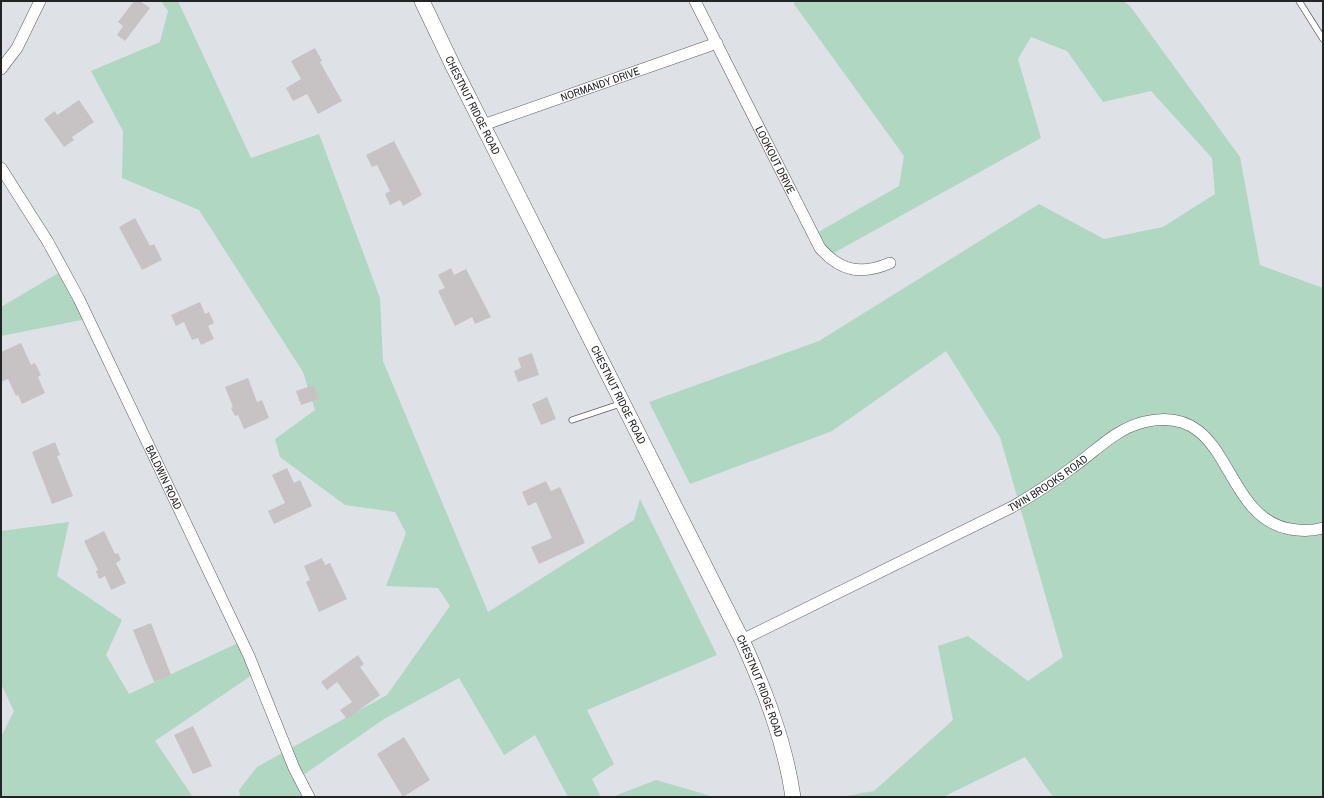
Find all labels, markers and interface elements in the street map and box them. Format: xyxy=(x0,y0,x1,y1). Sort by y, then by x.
street label: CHESTNUT RIDGE ROAD xyxy=(442,54,503,157)
street label: NORMANDY DRIVE xyxy=(559,64,641,104)
street label: LOOKOUT DRIVE xyxy=(752,124,798,196)
street label: CHESTNUT RIDGE ROAD xyxy=(588,343,649,446)
street label: BALDWIN ROAD xyxy=(143,443,185,512)
street label: TWIN BROOKS ROAD xyxy=(1006,452,1090,515)
street label: CHESTNUT RIDGE ROAD xyxy=(733,632,786,739)

